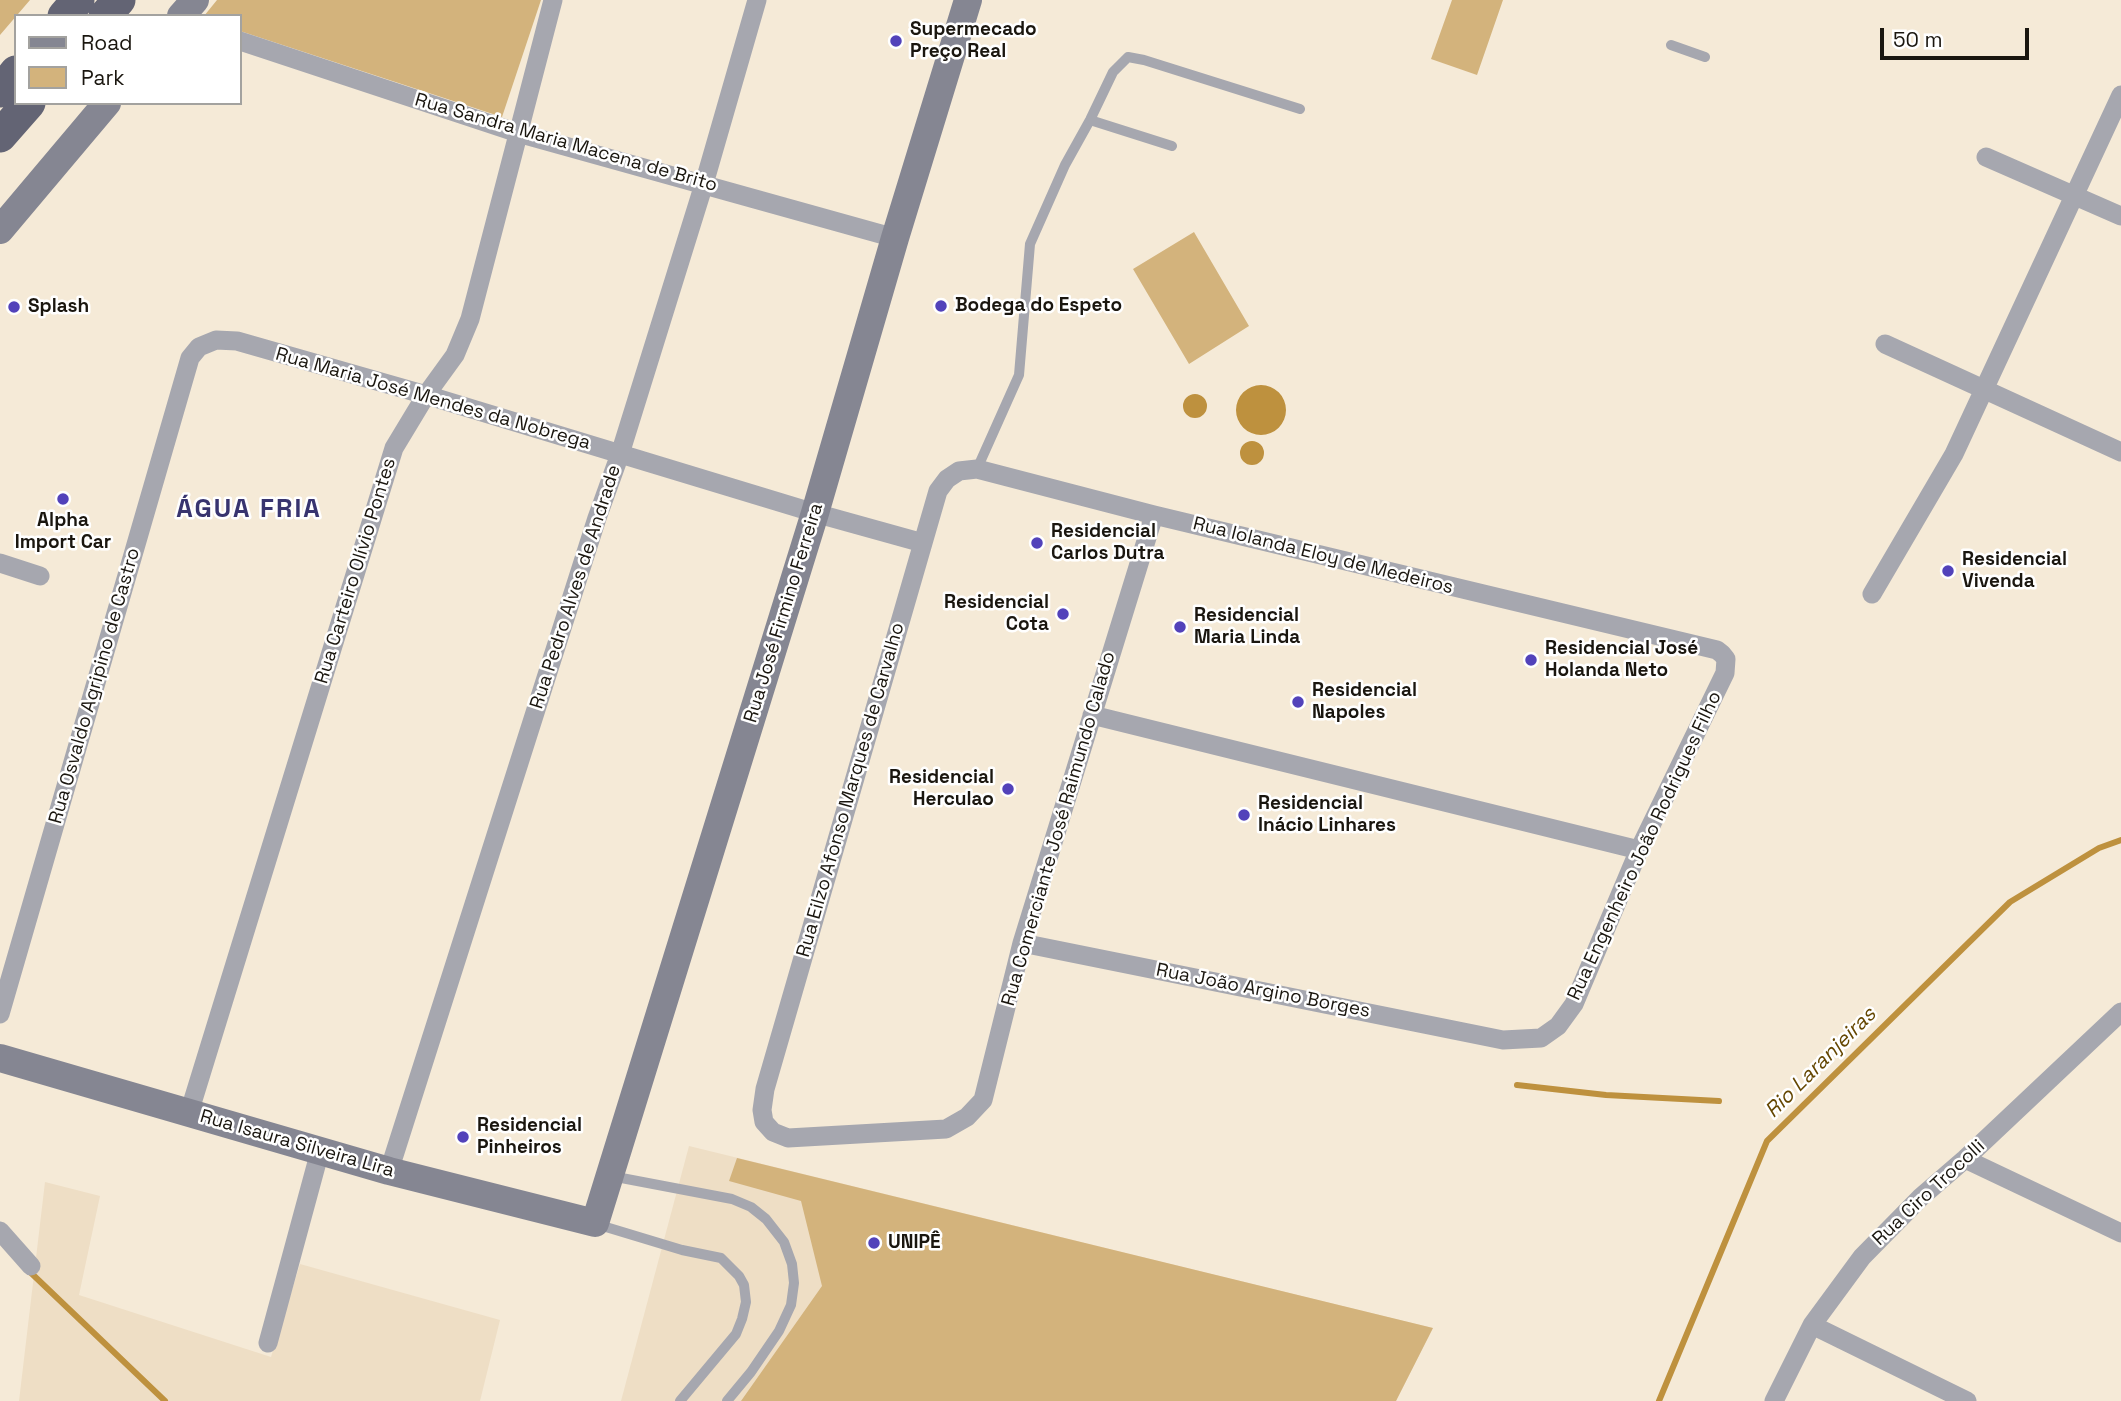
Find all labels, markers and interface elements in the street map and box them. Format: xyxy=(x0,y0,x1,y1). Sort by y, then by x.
legend xyxy=(14,14,242,105)
scale bar xyxy=(1883,14,2032,58)
place label: Supermecado Preço Real xyxy=(910,19,1037,63)
text: 50 m xyxy=(1893,26,1943,53)
text: Road xyxy=(81,29,133,56)
marker: Supermecado Preço Real xyxy=(888,33,904,49)
text: Park xyxy=(81,64,125,91)
street label: Rua Sandra Maria Macena de Brito xyxy=(412,89,720,197)
place label: Bodega do Espeto xyxy=(955,295,1122,317)
place label: Splash xyxy=(28,296,89,318)
marker: Bodega do Espeto xyxy=(933,298,949,314)
marker: Splash xyxy=(6,299,22,315)
street label: Rua Maria José Mendes da Nobrega xyxy=(273,343,593,455)
street label: Rua Carteiro Olívio Pontes xyxy=(311,455,401,687)
street label: Rua Pedro Alves de Andrade xyxy=(526,462,626,712)
marker: Alpha Import Car xyxy=(55,491,71,507)
district label: ÁGUA FRIA xyxy=(177,494,321,526)
street label: Rua José Firmino Ferreira xyxy=(740,500,828,726)
place label: Alpha Import Car xyxy=(15,510,111,554)
street label: Rua Iolanda Eloy de Medeiros xyxy=(1190,513,1456,599)
place label: Residencial Carlos Dutra xyxy=(1051,521,1165,565)
marker: Residencial Carlos Dutra xyxy=(1029,535,1045,551)
street label: Rua Osvaldo Agripino de Castro xyxy=(45,545,145,827)
place label: Residencial Vivenda xyxy=(1962,549,2067,593)
marker: Residencial Vivenda xyxy=(1940,563,1956,579)
place label: Residencial Cota xyxy=(944,592,1049,636)
place label: Residencial Maria Linda xyxy=(1194,605,1300,649)
marker: Residencial Cota xyxy=(1055,606,1071,622)
marker: Residencial Maria Linda xyxy=(1172,619,1188,635)
street label: Rua Eilzo Afonso Marques de Carvalho xyxy=(792,620,910,960)
place label: Residencial José Holanda Neto xyxy=(1545,638,1698,682)
street label: Rua Comerciante José Raimundo Calado xyxy=(997,649,1121,1009)
marker: Residencial José Holanda Neto xyxy=(1523,652,1539,668)
place label: Residencial Napoles xyxy=(1312,680,1417,724)
street label: Rua Engenheiro João Rodrigues Filho xyxy=(1563,688,1727,1004)
marker: Residencial Napoles xyxy=(1290,694,1306,710)
place label: Residencial Herculao xyxy=(889,767,994,811)
marker: Residencial Herculao xyxy=(1000,781,1016,797)
place label: Residencial Inácio Linhares xyxy=(1258,793,1396,837)
marker: Residencial Inácio Linhares xyxy=(1236,807,1252,823)
street label: Rua João Argino Borges xyxy=(1154,959,1372,1023)
water label: Rio Laranjeiras xyxy=(1760,1002,1882,1124)
street label: Rua Isaura Silveira Lira xyxy=(197,1105,397,1183)
place label: Residencial Pinheiros xyxy=(477,1115,582,1159)
marker: Residencial Pinheiros xyxy=(455,1129,471,1145)
street label: Rua Ciro Trocolli xyxy=(1868,1135,1990,1251)
place label: UNIPÊ xyxy=(888,1232,941,1254)
marker: UNIPÊ xyxy=(866,1235,882,1251)

